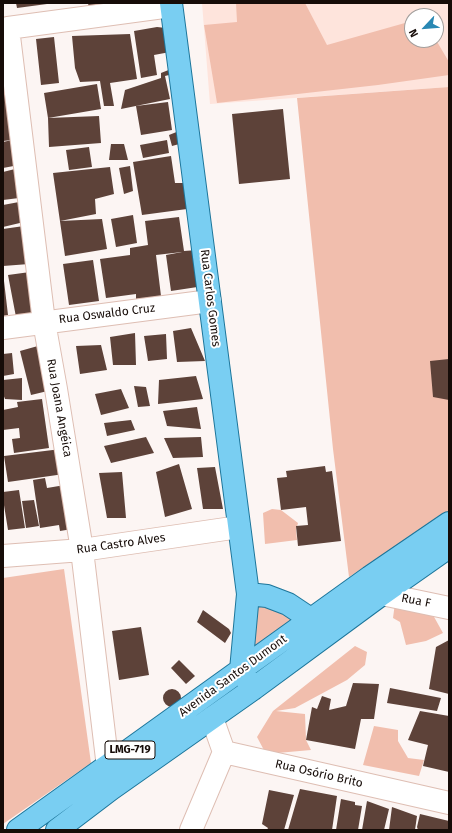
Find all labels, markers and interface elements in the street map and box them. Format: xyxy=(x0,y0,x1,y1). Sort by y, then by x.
north arrow xyxy=(404,8,444,48)
text: N xyxy=(406,27,421,39)
street label: Rua Carlos Gomes xyxy=(197,249,223,347)
street label: Rua Oswaldo Cruz xyxy=(58,301,156,327)
street label: Rua Joana Angéica xyxy=(43,358,75,458)
street label: Rua Castro Alves xyxy=(76,531,166,557)
street label: Rua F xyxy=(400,591,432,611)
street label: Avenida Santos Dumont xyxy=(176,632,290,720)
road number: LMG-719 xyxy=(105,741,155,759)
street label: Rua Osório Brito xyxy=(274,757,364,791)

